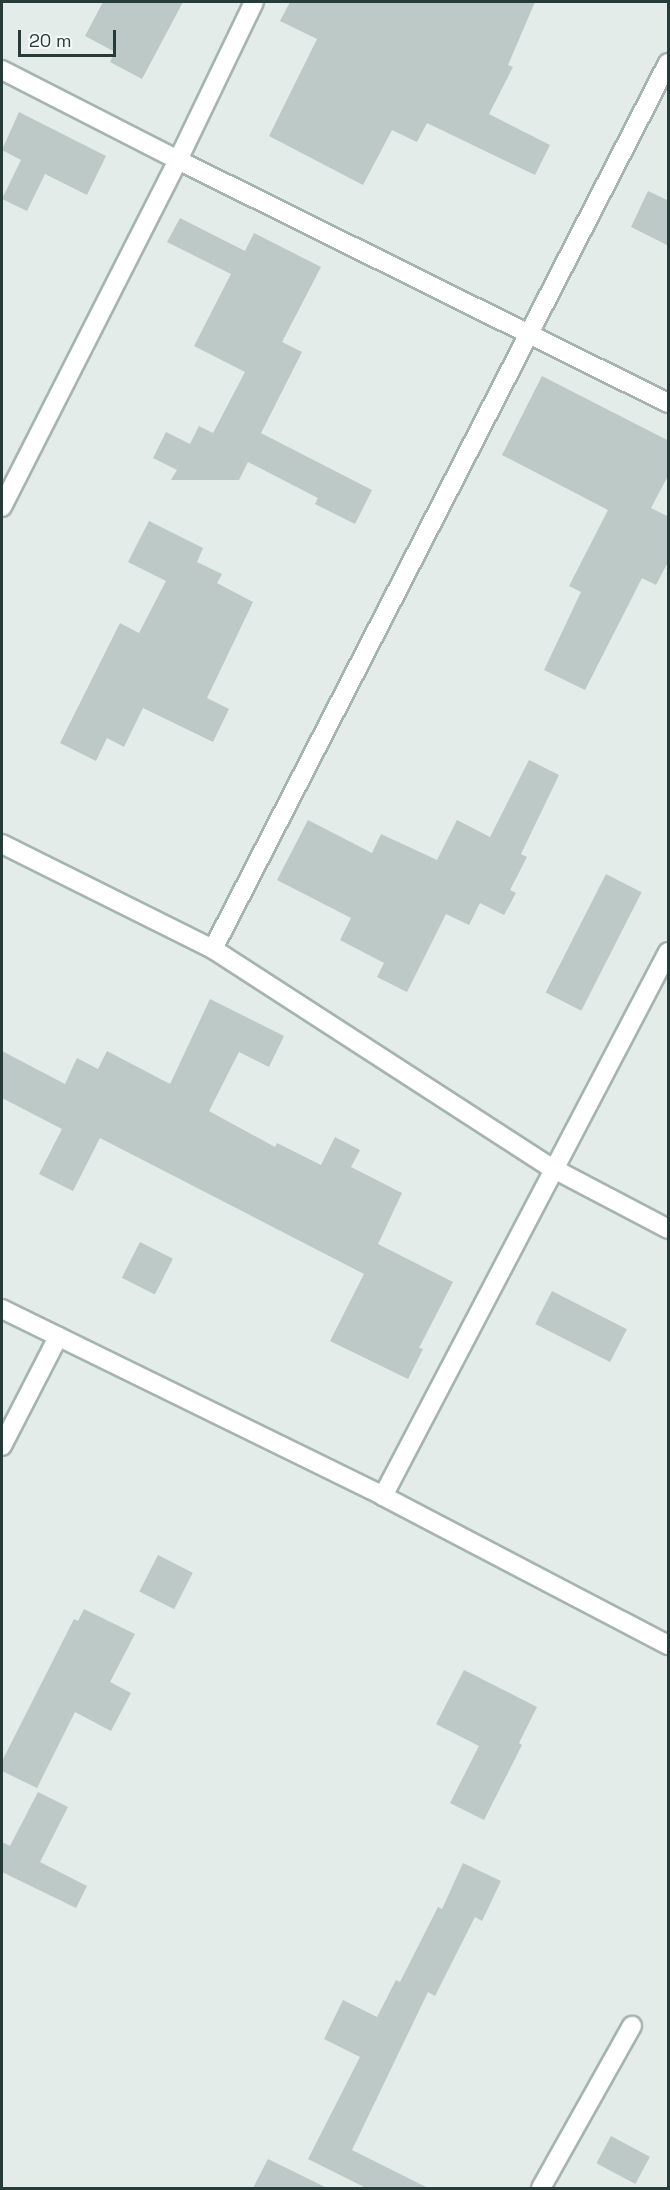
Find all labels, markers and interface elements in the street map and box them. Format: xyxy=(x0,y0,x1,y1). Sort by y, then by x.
scale bar xyxy=(21,18,118,56)
text: 20 m xyxy=(29,29,72,52)

